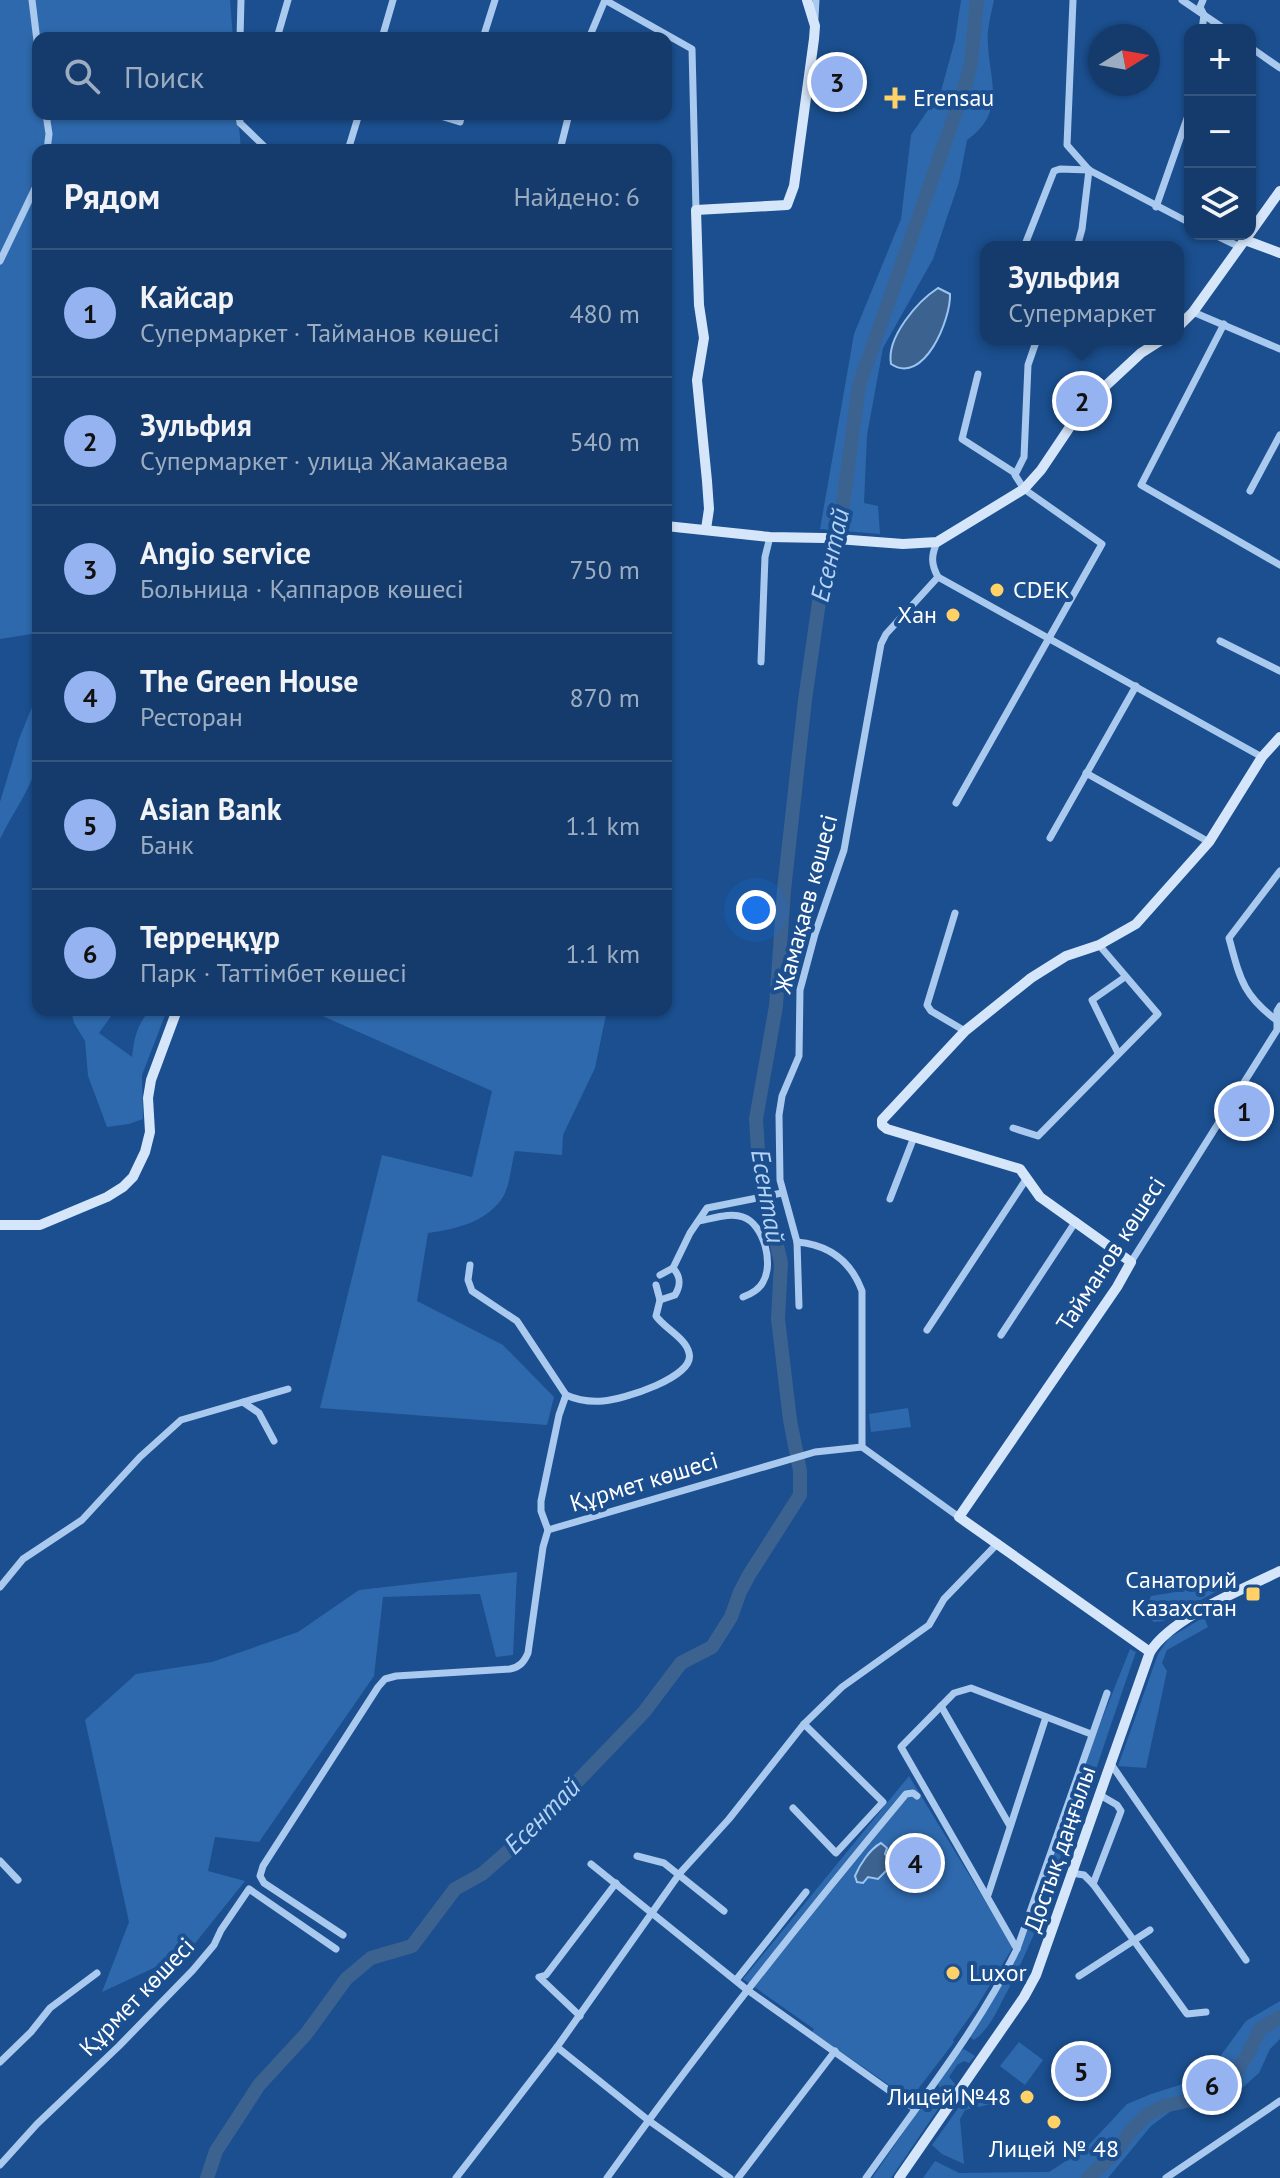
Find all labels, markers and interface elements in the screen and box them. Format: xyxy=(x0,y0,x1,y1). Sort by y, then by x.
north arrow xyxy=(1088,24,1160,96)
map controls xyxy=(1184,24,1256,240)
button: + xyxy=(1184,24,1256,96)
search box xyxy=(32,32,672,120)
pin: 3 xyxy=(811,52,863,112)
icon: search xyxy=(60,54,104,98)
text: Поиск xyxy=(124,57,204,96)
place label: Erensau xyxy=(913,82,994,113)
marker: Erensau xyxy=(884,87,906,109)
button: − xyxy=(1184,96,1256,168)
button: layers xyxy=(1184,168,1256,240)
text: Рядом xyxy=(64,174,160,218)
text: Найдено: 6 xyxy=(513,180,640,213)
popup xyxy=(980,241,1184,345)
text: Зульфия xyxy=(1008,257,1120,296)
text: Кайсар xyxy=(140,277,234,316)
text: Супермаркет xyxy=(1008,296,1156,329)
text: 1 xyxy=(83,297,97,330)
text: 480 m xyxy=(569,297,640,330)
text: Супермаркет · Тайманов көшесі xyxy=(140,316,500,349)
pin: 2 xyxy=(1056,371,1108,431)
text: Зульфия xyxy=(140,405,252,444)
text: 2 xyxy=(83,425,97,458)
text: 540 m xyxy=(569,425,640,458)
text: Супермаркет · улица Жамакаева xyxy=(140,444,508,477)
water label: Есентай xyxy=(803,505,856,605)
text: Angio service xyxy=(140,533,311,572)
text: 3 xyxy=(83,553,97,586)
text: 750 m xyxy=(569,553,640,586)
text: Больница · Қаппаров көшесі xyxy=(140,572,464,605)
place label: CDEK xyxy=(1013,574,1070,605)
marker: CDEK xyxy=(988,581,1006,599)
place label: Хан xyxy=(897,599,937,630)
marker: Хан xyxy=(944,606,962,624)
text: The Green House xyxy=(140,661,359,700)
text: 4 xyxy=(83,681,97,714)
text: 870 m xyxy=(569,681,640,714)
text: Ресторан xyxy=(140,700,243,733)
text: Asian Bank xyxy=(140,789,281,828)
text: 5 xyxy=(83,809,97,842)
text: 1.1 km xyxy=(566,809,640,842)
street label: Жамақаев көшесі xyxy=(766,811,844,998)
text: Банк xyxy=(140,828,194,861)
your location xyxy=(736,890,776,930)
text: Терреңқұр xyxy=(140,917,280,956)
text: 6 xyxy=(83,937,97,970)
text: 1.1 km xyxy=(566,937,640,970)
text: Парк · Таттімбет көшесі xyxy=(140,956,407,989)
pin: 1 xyxy=(1218,1081,1270,1141)
water label: Есентай xyxy=(744,1146,793,1245)
street label: Тайманов көшесі xyxy=(1049,1171,1172,1337)
street label: Құрмет көшесі xyxy=(566,1444,722,1519)
place label: Санаторий Казахстан xyxy=(1125,1564,1237,1623)
marker: Санаторий Казахстан xyxy=(1244,1585,1262,1603)
street label: Достық даңғылы xyxy=(1017,1762,1102,1936)
water label: Есентай xyxy=(496,1770,587,1861)
pin: 4 xyxy=(889,1833,941,1893)
street label: Құрмет көшесі xyxy=(72,1931,201,2063)
place label: Luxor xyxy=(969,1957,1027,1988)
marker: Luxor xyxy=(944,1964,962,1982)
pin: 5 xyxy=(1055,2041,1107,2101)
pin: 6 xyxy=(1186,2055,1238,2115)
place label: Лицей №48 xyxy=(886,2081,1011,2112)
marker: Лицей №48 xyxy=(1018,2088,1036,2106)
marker: Лицей № 48 xyxy=(1045,2113,1063,2131)
place label: Лицей № 48 xyxy=(988,2133,1119,2164)

